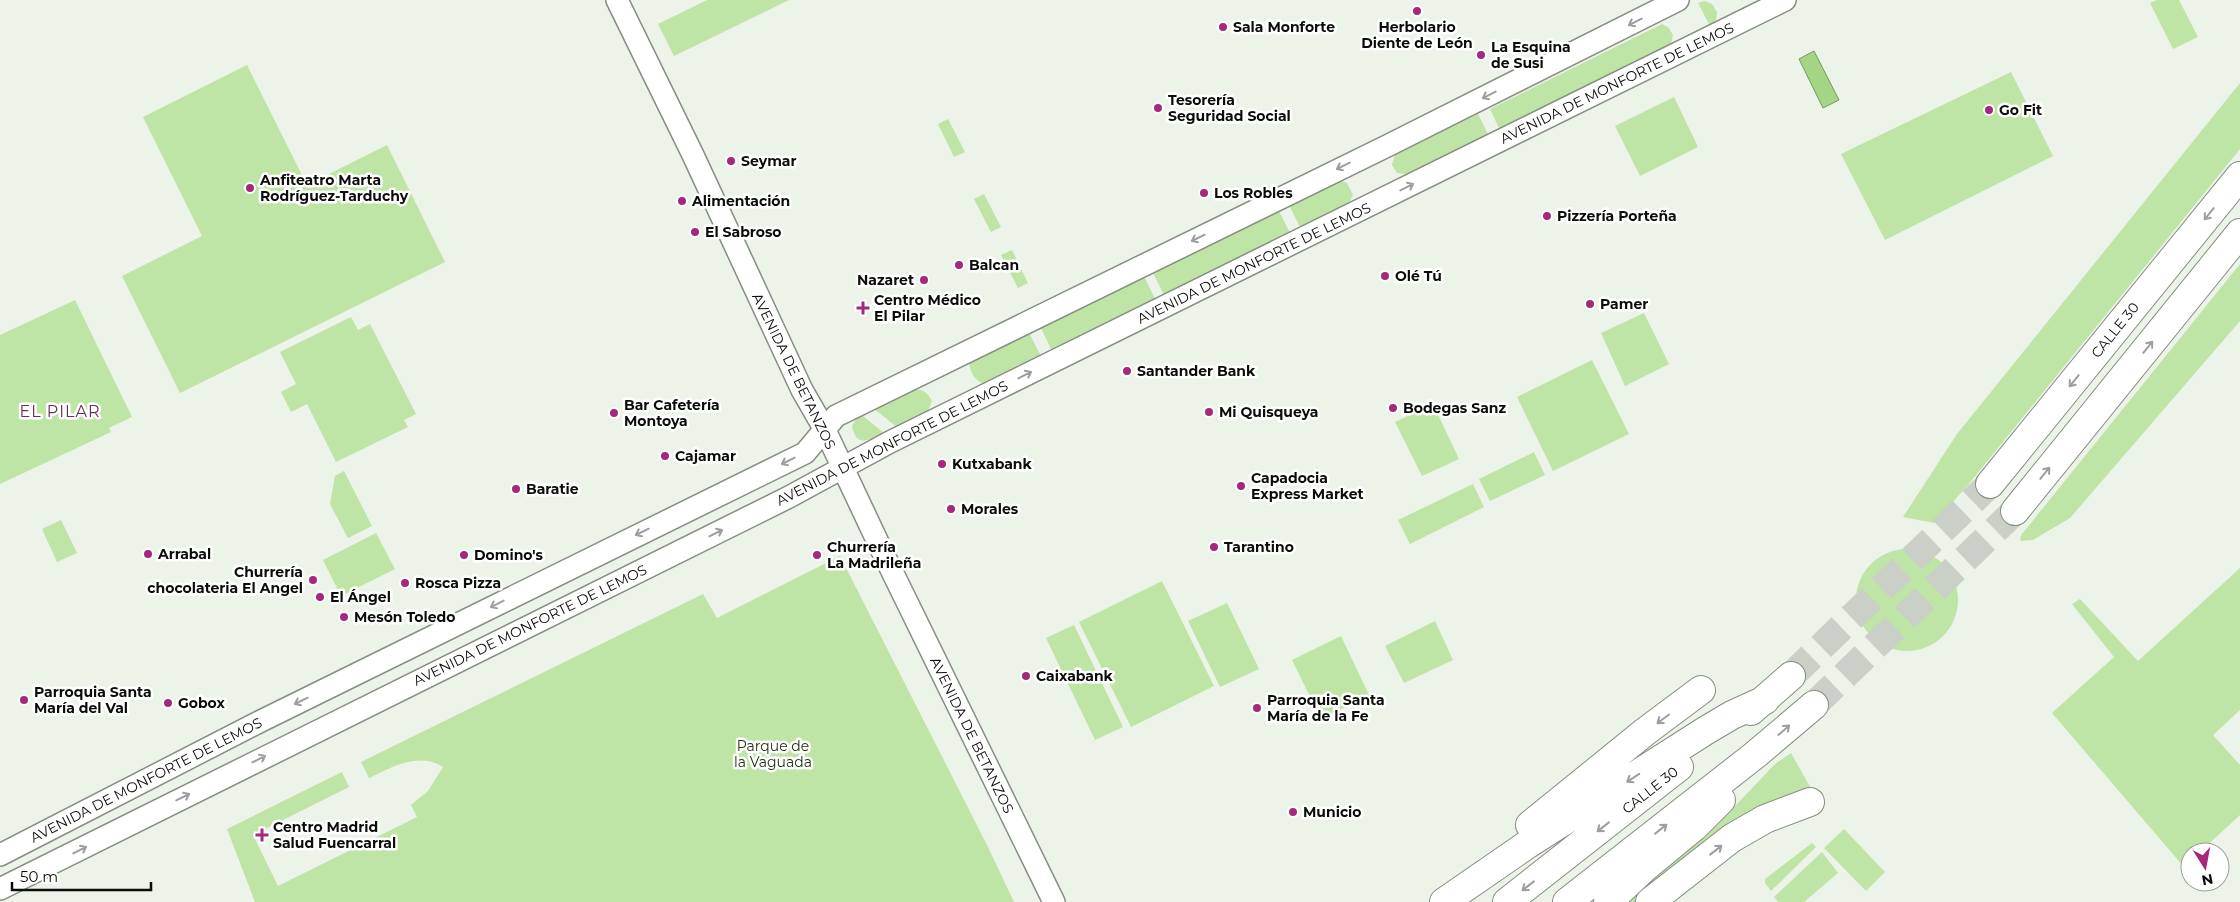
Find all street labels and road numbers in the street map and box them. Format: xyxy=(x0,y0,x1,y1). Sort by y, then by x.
street label: AVENIDA DE MONFORTE DE LEMOS xyxy=(1497,18,1737,148)
street label: AVENIDA DE MONFORTE DE LEMOS xyxy=(1134,198,1374,328)
street label: AVENIDA DE BETANZOS xyxy=(748,290,840,452)
street label: CALLE 30 xyxy=(2087,299,2143,361)
street label: AVENIDA DE MONFORTE DE LEMOS xyxy=(773,376,1011,510)
street label: AVENIDA DE MONFORTE DE LEMOS xyxy=(410,560,650,690)
street label: AVENIDA DE BETANZOS xyxy=(926,654,1018,816)
street label: AVENIDA DE MONFORTE DE LEMOS xyxy=(27,713,265,847)
street label: CALLE 30 xyxy=(1618,762,1682,818)

